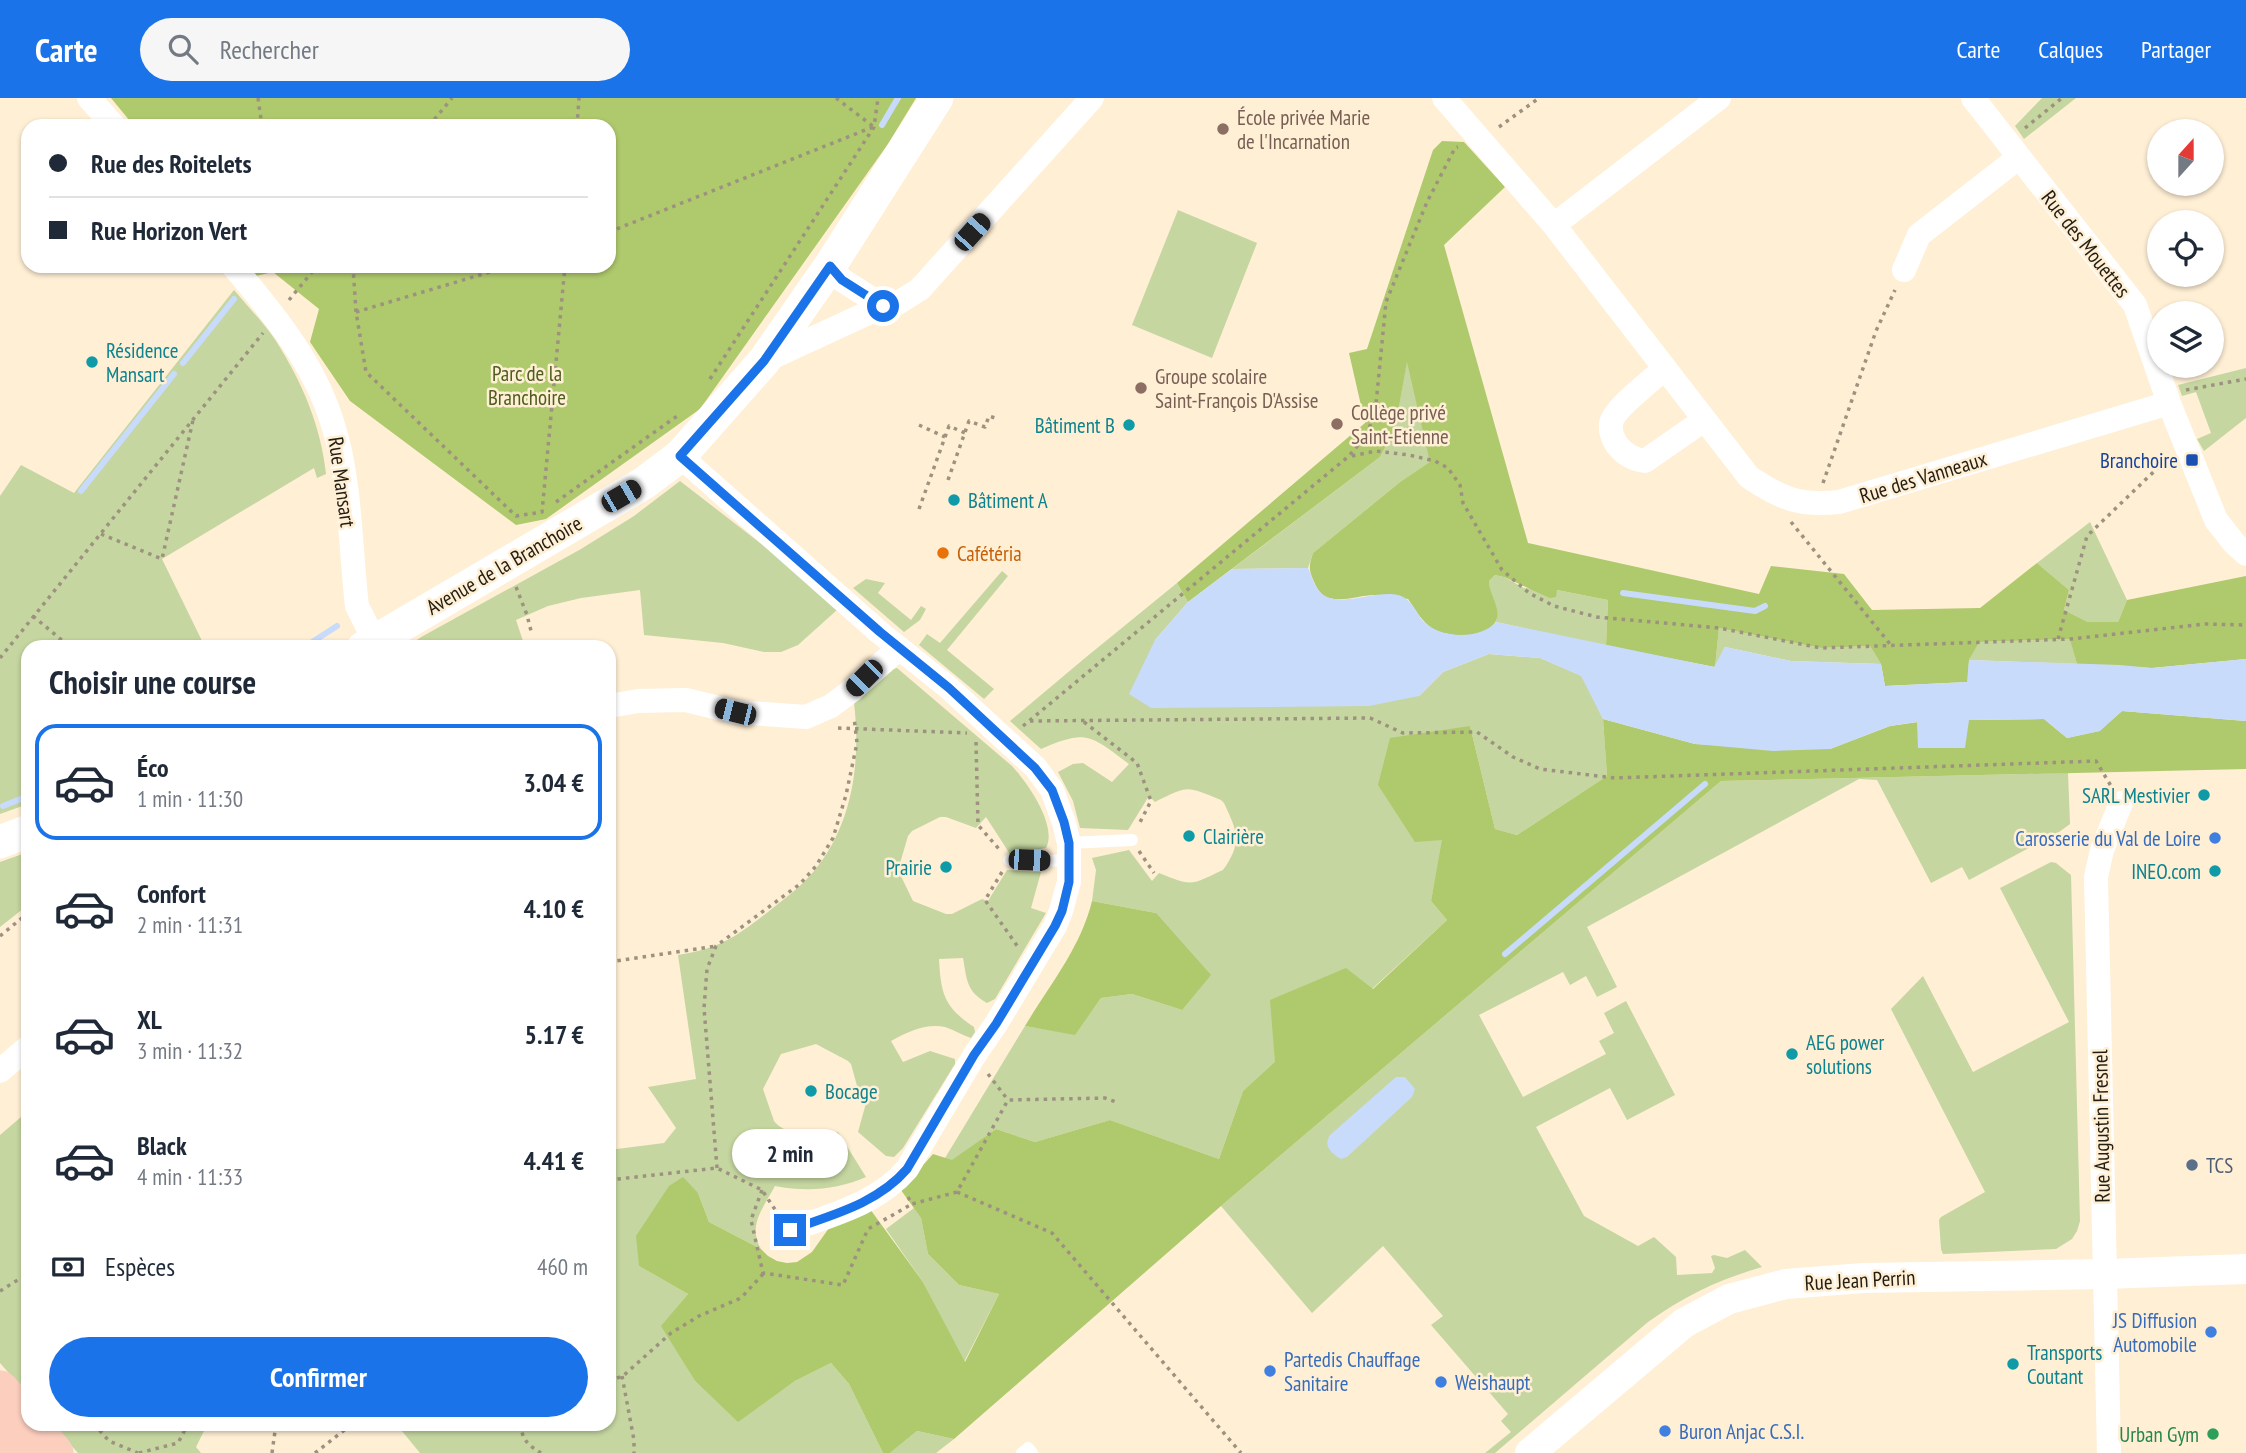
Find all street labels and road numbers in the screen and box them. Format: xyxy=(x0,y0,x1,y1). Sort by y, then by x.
street label: Rue des Mouettes xyxy=(2036,185,2136,303)
street label: Rue Mansart xyxy=(322,435,362,529)
street label: Rue des Vanneaux xyxy=(1856,445,1990,509)
street label: Avenue de la Branchoire xyxy=(421,509,587,621)
street label: Rue Augustin Fresnel xyxy=(2086,1049,2116,1203)
street label: Rue Jean Perrin xyxy=(1804,1264,1916,1296)

